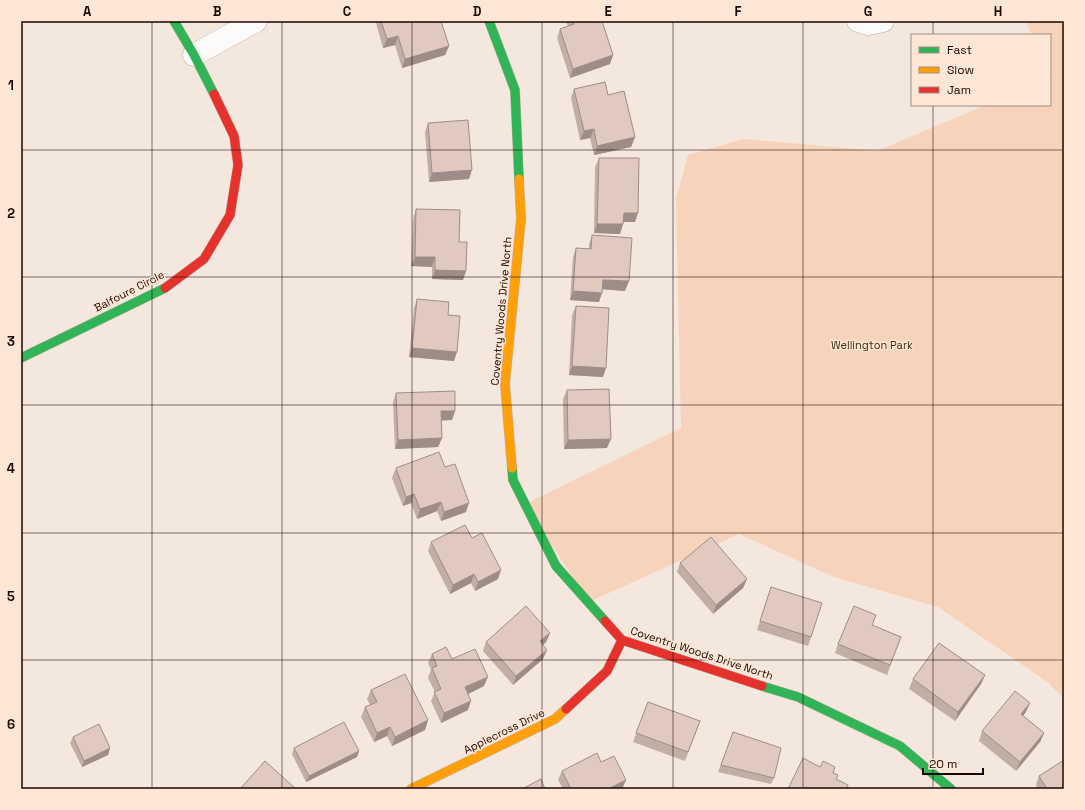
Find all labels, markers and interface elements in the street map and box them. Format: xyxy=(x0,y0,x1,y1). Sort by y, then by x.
text: A xyxy=(83,3,92,20)
text: B xyxy=(213,3,222,20)
text: C xyxy=(343,3,351,20)
text: D xyxy=(473,3,482,20)
text: E xyxy=(604,3,612,20)
text: F xyxy=(735,3,742,20)
text: G xyxy=(864,3,872,20)
text: H xyxy=(994,3,1002,20)
legend xyxy=(911,34,1051,106)
text: Fast xyxy=(947,42,972,58)
text: Slow xyxy=(947,62,974,78)
text: 1 xyxy=(8,77,14,94)
text: Jam xyxy=(947,82,971,98)
text: 2 xyxy=(7,205,15,222)
street label: Coventry Woods Drive North xyxy=(488,236,514,386)
street label: Balfoure Circle xyxy=(91,267,167,315)
text: 3 xyxy=(7,333,15,350)
park label: Wellington Park xyxy=(831,338,913,352)
text: 4 xyxy=(7,460,15,477)
text: 5 xyxy=(7,588,15,605)
street label: Coventry Woods Drive North xyxy=(629,623,775,683)
street label: Applecross Drive xyxy=(461,705,547,757)
text: 6 xyxy=(7,716,15,733)
scale bar xyxy=(923,750,983,776)
text: 20 m xyxy=(929,756,957,772)

